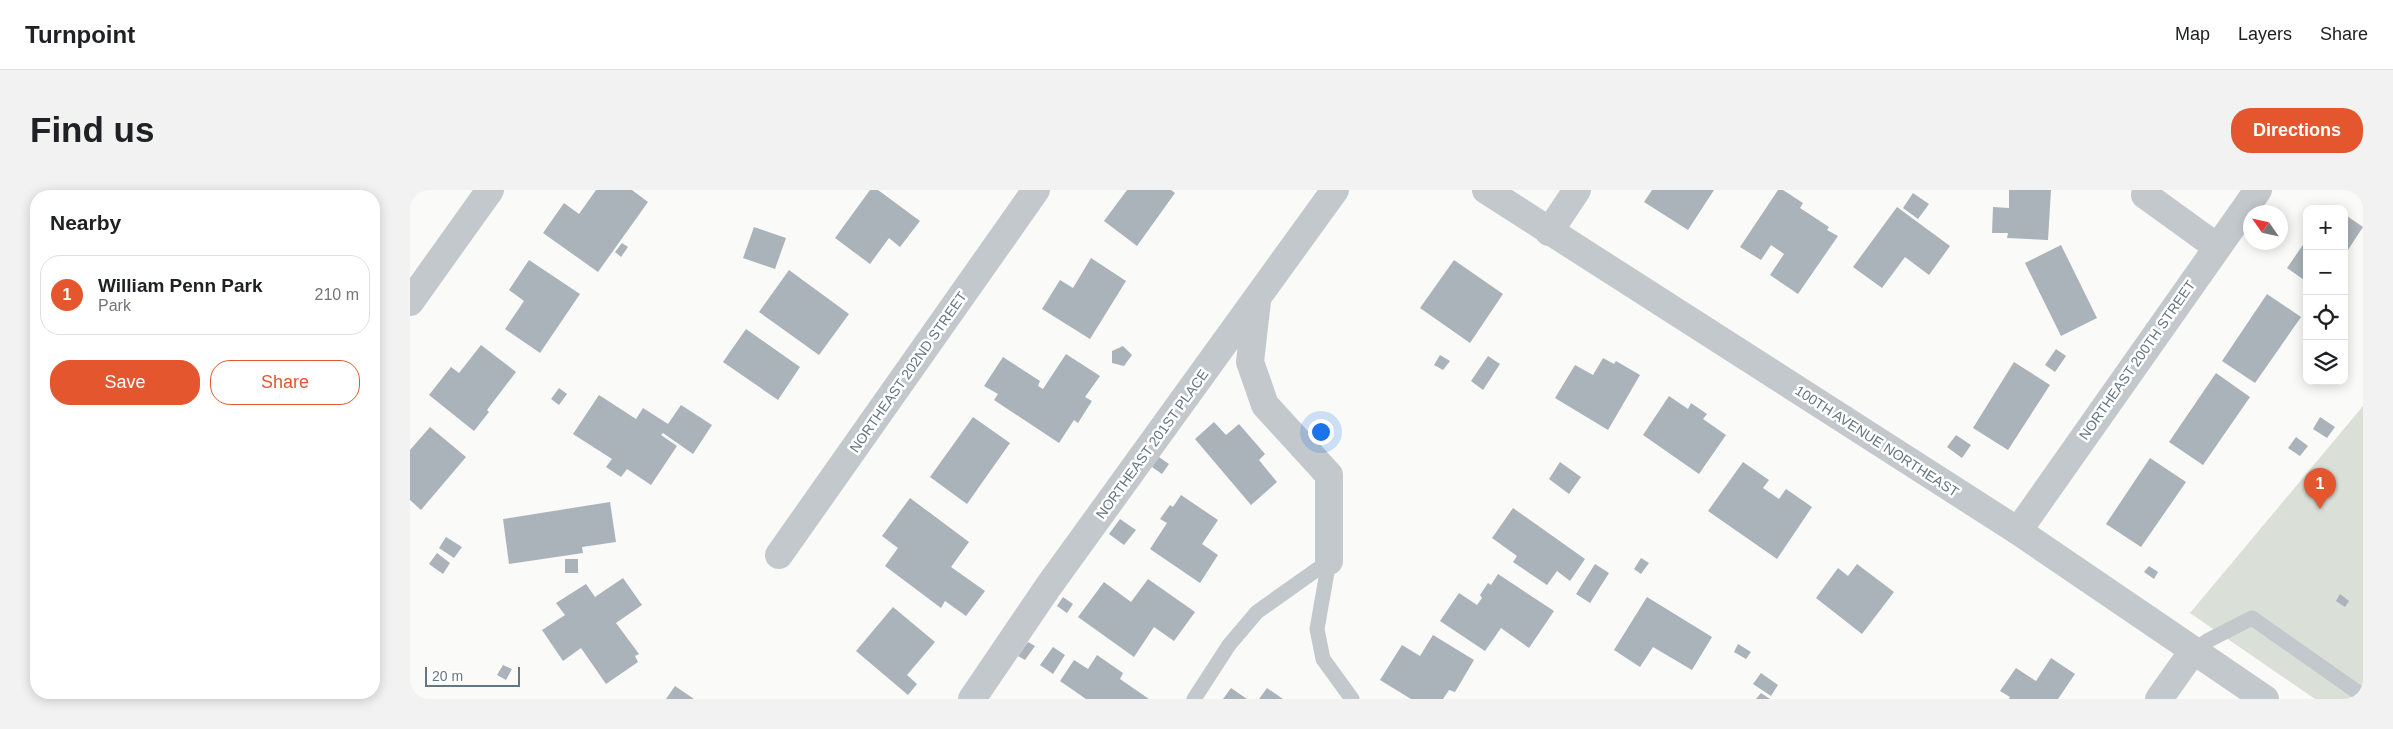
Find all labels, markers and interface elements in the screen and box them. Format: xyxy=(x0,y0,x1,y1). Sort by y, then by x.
text: Turnpoint xyxy=(25,21,135,48)
text: Map xyxy=(2175,24,2210,44)
text: Layers xyxy=(2238,24,2292,44)
text: Share xyxy=(2320,24,2368,44)
button: Directions xyxy=(2231,108,2363,153)
text: Find us xyxy=(30,110,154,149)
north arrow xyxy=(2243,205,2288,250)
map controls xyxy=(2303,205,2348,385)
button: + xyxy=(2303,205,2348,250)
text: Nearby xyxy=(50,211,121,234)
button: − xyxy=(2303,250,2348,295)
text: William Penn Park xyxy=(98,275,263,296)
street label: NORTHEAST 200TH STREET xyxy=(2076,277,2199,443)
text: 1 xyxy=(63,286,71,303)
text: 210 m xyxy=(315,286,359,303)
street label: NORTHEAST 202ND STREET xyxy=(846,288,970,455)
button: locate xyxy=(2303,295,2348,340)
text: Park xyxy=(98,297,131,314)
button: layers xyxy=(2303,340,2348,385)
button: Save xyxy=(50,360,200,405)
button: Share xyxy=(210,360,360,405)
street label: NORTHEAST 201ST PLACE xyxy=(1092,366,1212,522)
street label: 100TH AVENUE NORTHEAST xyxy=(1792,382,1962,500)
your location xyxy=(1308,419,1334,445)
pin: 1 xyxy=(2304,468,2336,509)
scale bar xyxy=(425,664,520,687)
text: 20 m xyxy=(432,668,463,684)

